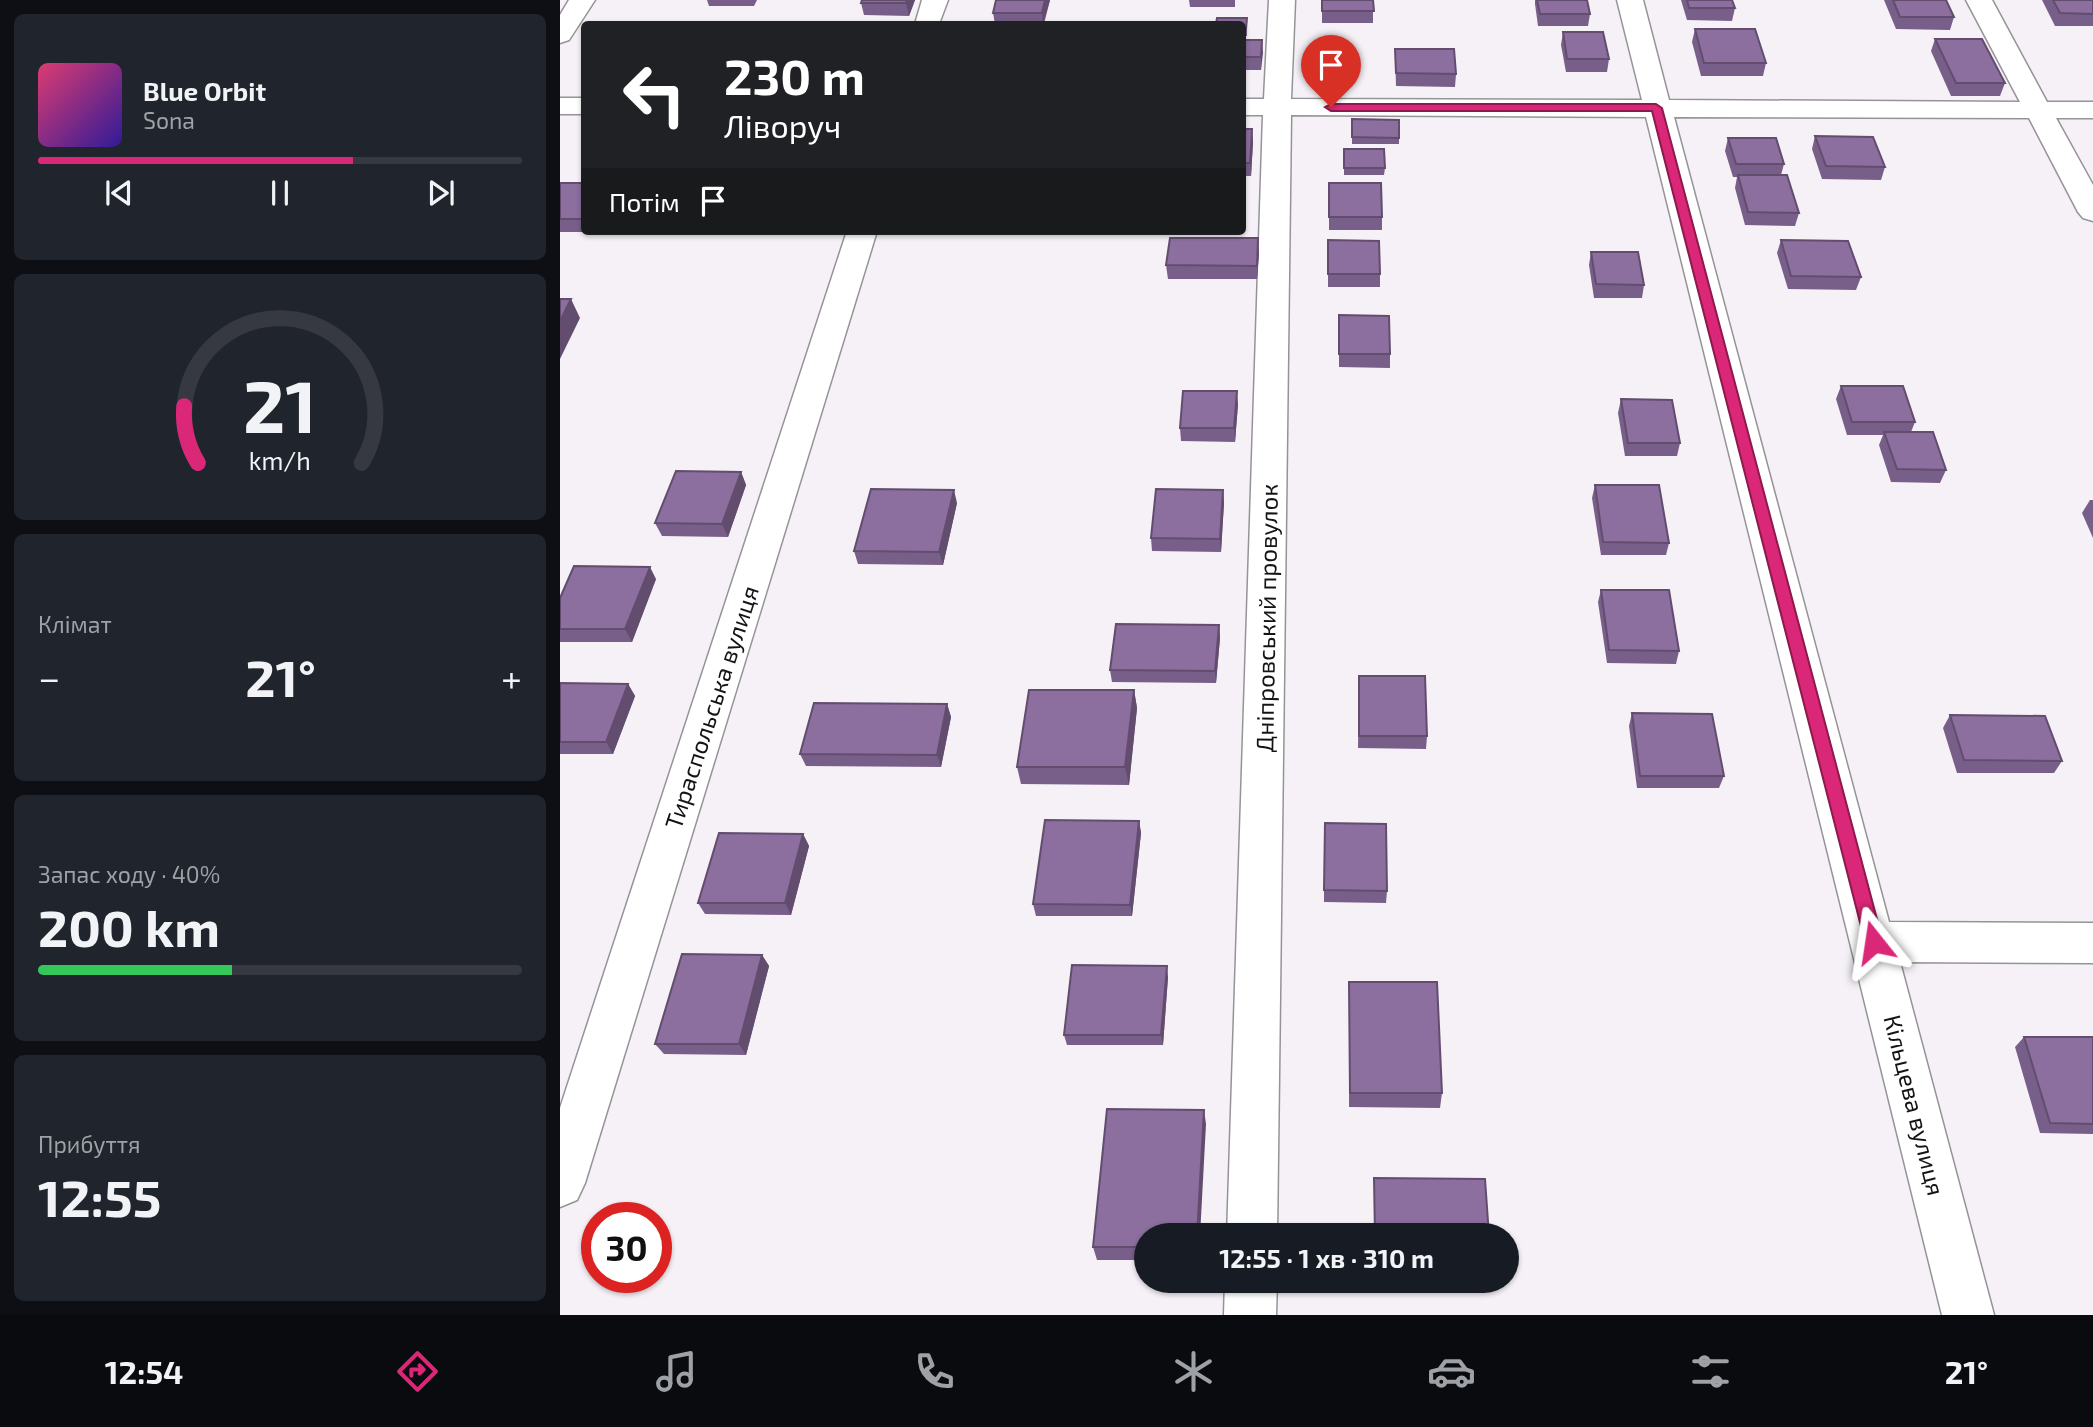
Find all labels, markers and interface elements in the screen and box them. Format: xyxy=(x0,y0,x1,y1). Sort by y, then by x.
pin xyxy=(1301,35,1361,107)
text: 230 m xyxy=(724,46,865,105)
icon: arrive xyxy=(1312,46,1350,84)
icon: left xyxy=(609,49,700,140)
text: Blue Orbit xyxy=(143,75,266,106)
text: Sona xyxy=(143,106,195,134)
text: Ліворуч xyxy=(724,106,841,144)
icon: previous xyxy=(100,174,138,212)
icon: pause xyxy=(261,174,299,212)
icon: next xyxy=(422,174,460,212)
icon: arrive xyxy=(694,182,732,220)
text: Потім xyxy=(609,186,680,217)
text: 21 xyxy=(243,361,317,449)
text: km/h xyxy=(249,445,311,475)
street label: Дніпровський провулок xyxy=(1249,483,1284,753)
street label: Тираспольська вулиця xyxy=(658,582,765,832)
text: Клімат xyxy=(38,610,112,638)
text: 21° xyxy=(245,645,316,707)
text: − xyxy=(38,654,60,700)
text: + xyxy=(501,654,522,700)
text: Запас ходу · 40% xyxy=(38,860,220,888)
text: 200 km xyxy=(38,895,220,957)
position arrow xyxy=(1837,905,1911,979)
street label: Кільцева вулиця xyxy=(1878,1012,1951,1199)
text: Прибуття xyxy=(38,1130,141,1158)
text: 12:55 xyxy=(38,1165,161,1227)
speed limit sign: 30 xyxy=(581,1202,672,1293)
text: 12:55 · 1 хв · 310 m xyxy=(1219,1242,1434,1273)
icon: directions xyxy=(393,1347,442,1396)
icon: music xyxy=(652,1347,701,1396)
icon: phone xyxy=(910,1347,959,1396)
icon: climate xyxy=(1169,1347,1218,1396)
icon: car xyxy=(1427,1347,1476,1396)
icon: filters xyxy=(1686,1347,1735,1396)
text: 12:54 xyxy=(105,1352,184,1390)
text: 21° xyxy=(1945,1352,1988,1390)

